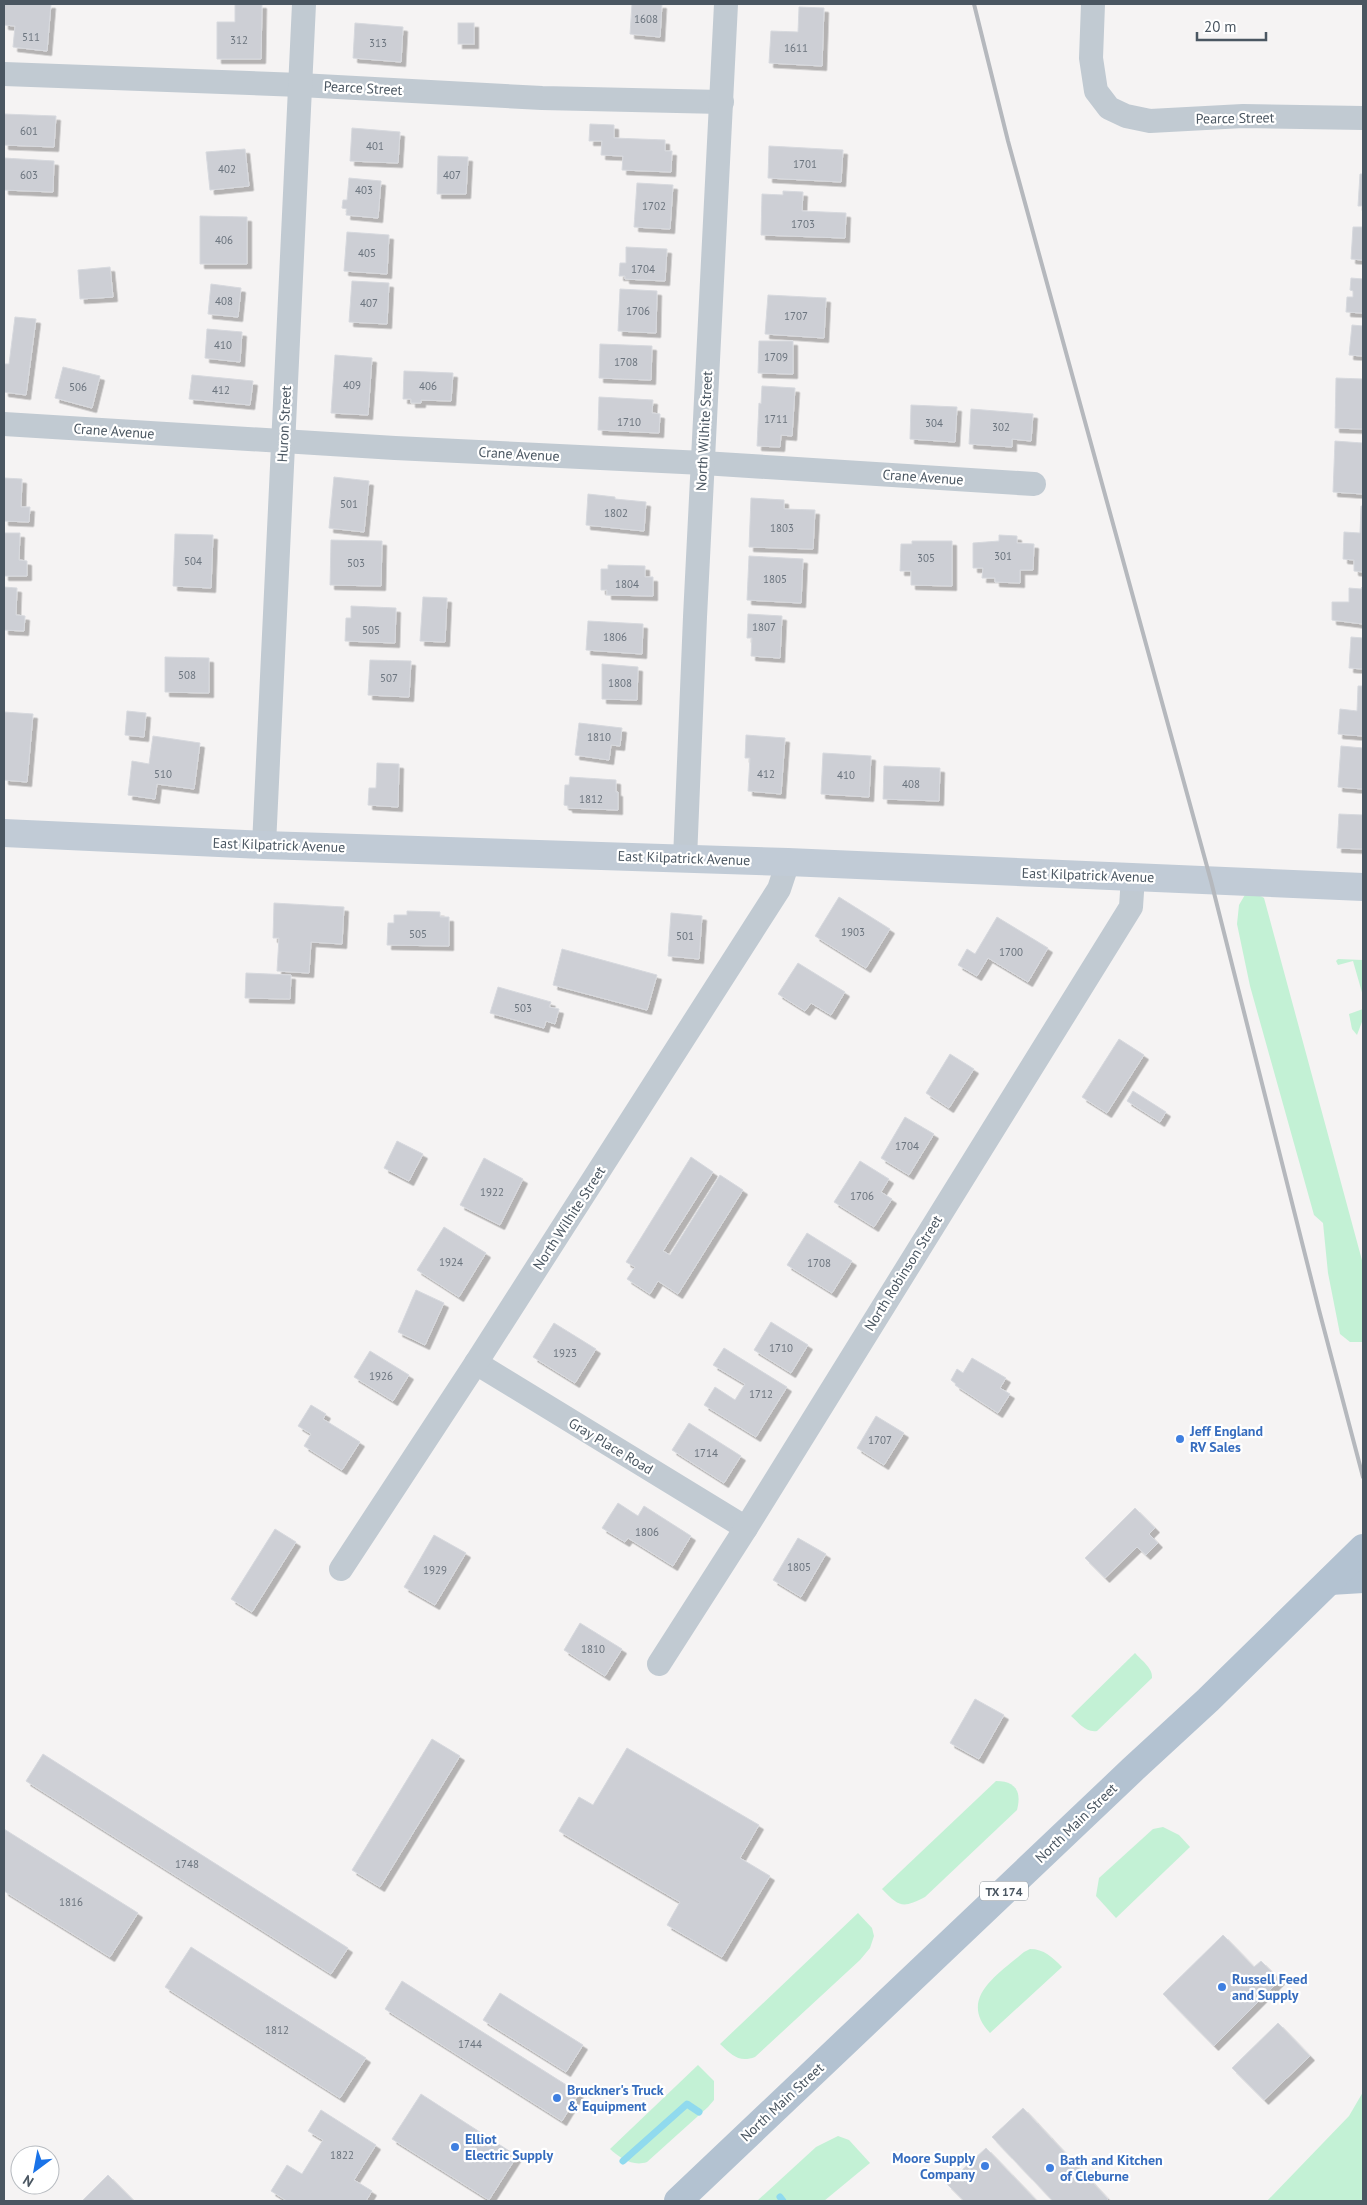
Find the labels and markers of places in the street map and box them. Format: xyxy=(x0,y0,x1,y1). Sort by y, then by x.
place label: Jeff England RV Sales xyxy=(1189,1422,1263,1456)
marker: Jeff England RV Sales xyxy=(1174,1433,1186,1445)
place label: Russell Feed and Supply xyxy=(1232,1970,1307,2004)
marker: Russell Feed and Supply xyxy=(1216,1981,1228,1993)
place label: Bruckner's Truck & Equipment xyxy=(567,2081,664,2115)
marker: Bruckner's Truck & Equipment xyxy=(551,2092,563,2104)
place label: Elliot Electric Supply xyxy=(465,2130,554,2164)
marker: Elliot Electric Supply xyxy=(449,2141,461,2153)
place label: Moore Supply Company xyxy=(892,2149,975,2183)
place label: Bath and Kitchen of Cleburne xyxy=(1060,2151,1163,2185)
marker: Moore Supply Company xyxy=(979,2160,991,2172)
marker: Bath and Kitchen of Cleburne xyxy=(1044,2162,1056,2174)

